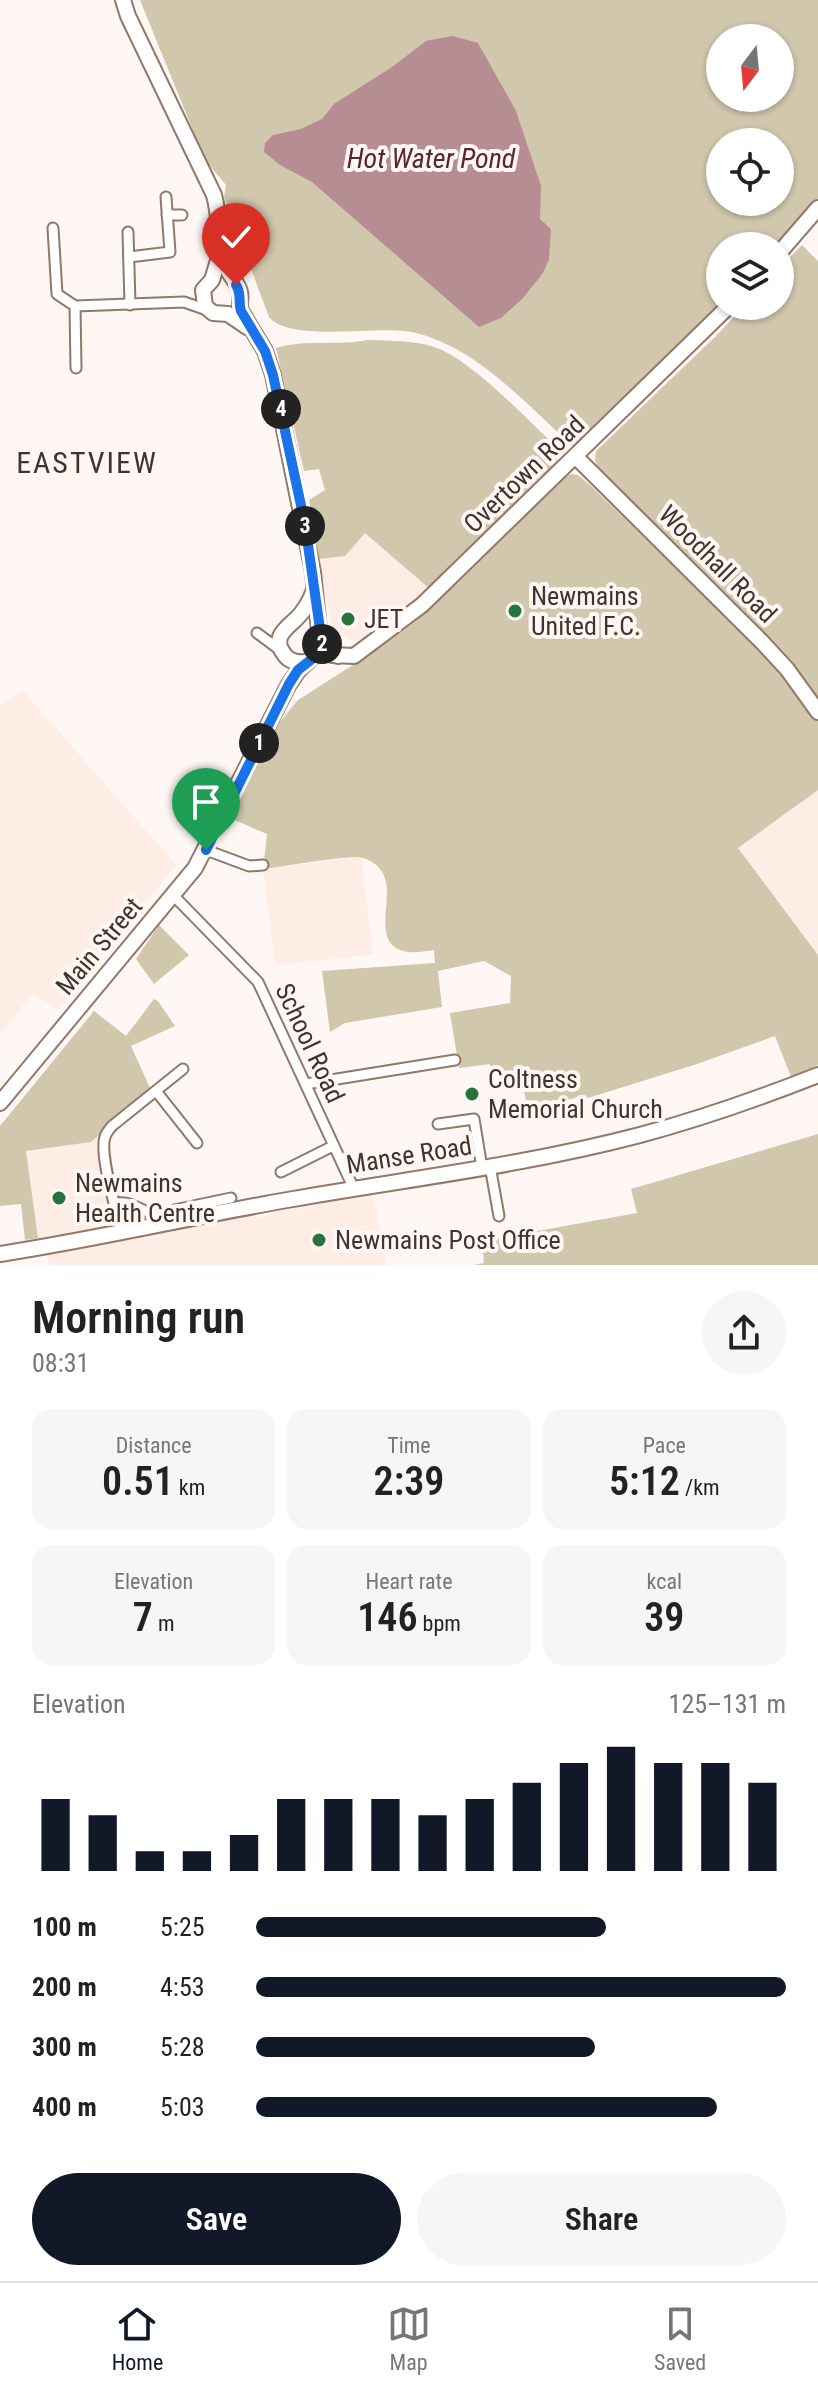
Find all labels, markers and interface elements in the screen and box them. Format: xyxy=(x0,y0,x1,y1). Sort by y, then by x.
north arrow xyxy=(706,24,794,112)
map controls xyxy=(706,24,794,320)
button: locate xyxy=(706,128,794,216)
water label: Hot Water Pond xyxy=(347,142,516,175)
pin xyxy=(202,203,270,285)
icon: check xyxy=(214,215,258,259)
button: layers xyxy=(706,232,794,320)
pin: 4 xyxy=(261,389,301,429)
text: 4 xyxy=(275,396,287,421)
street label: Overtown Road xyxy=(458,409,590,539)
district label: EASTVIEW xyxy=(16,445,158,480)
street label: Woodhall Road xyxy=(653,499,783,629)
pin: 3 xyxy=(285,506,325,546)
text: 3 xyxy=(299,513,311,538)
place label: Newmains United F.C. xyxy=(531,581,641,641)
marker: Newmains United F.C. xyxy=(506,602,524,620)
place label: JET xyxy=(364,604,403,634)
marker: JET xyxy=(339,610,357,628)
pin: 2 xyxy=(302,624,342,664)
text: 2 xyxy=(316,631,328,656)
pin: 1 xyxy=(239,723,279,763)
text: 1 xyxy=(253,730,265,755)
pin xyxy=(172,768,240,850)
icon: arrive xyxy=(184,780,228,824)
street label: Main Street xyxy=(50,891,148,1001)
street label: School Road xyxy=(269,979,351,1107)
place label: Coltness Memorial Church xyxy=(488,1064,663,1124)
marker: Coltness Memorial Church xyxy=(463,1085,481,1103)
street label: Manse Road xyxy=(344,1130,474,1180)
place label: Newmains Health Centre xyxy=(75,1168,215,1228)
marker: Newmains Health Centre xyxy=(50,1189,68,1207)
place label: Newmains Post Office xyxy=(335,1225,561,1255)
marker: Newmains Post Office xyxy=(310,1231,328,1249)
button: share xyxy=(702,1291,786,1375)
text: Morning run xyxy=(32,1292,245,1344)
text: 08:31 xyxy=(32,1348,89,1378)
text: Distance xyxy=(116,1433,192,1458)
text: Time xyxy=(387,1433,431,1458)
text: Pace xyxy=(643,1433,686,1458)
text: 0.51 xyxy=(102,1458,174,1505)
text: 2:39 xyxy=(374,1458,444,1505)
text: 5:12 xyxy=(609,1458,680,1505)
text: km xyxy=(174,1475,205,1500)
text: /km xyxy=(680,1475,720,1500)
text: Elevation xyxy=(114,1569,193,1594)
text: Heart rate xyxy=(366,1569,452,1594)
text: kcal xyxy=(647,1569,682,1594)
text: 7 xyxy=(133,1594,153,1641)
text: 146 xyxy=(357,1594,418,1641)
text: 39 xyxy=(644,1594,684,1641)
text: m xyxy=(153,1611,175,1636)
text: bpm xyxy=(418,1611,461,1636)
text: Elevation xyxy=(32,1689,126,1719)
text: 125–131 m xyxy=(669,1689,786,1719)
text: 100 m xyxy=(32,1912,97,1942)
text: 5:25 xyxy=(160,1912,205,1942)
text: 200 m xyxy=(32,1972,97,2002)
text: 4:53 xyxy=(160,1972,205,2002)
text: 300 m xyxy=(32,2032,97,2062)
text: 5:28 xyxy=(160,2032,205,2062)
text: 400 m xyxy=(32,2092,97,2122)
text: 5:03 xyxy=(160,2092,205,2122)
button: Save xyxy=(32,2173,401,2265)
button: Share xyxy=(417,2173,786,2265)
tab: Home xyxy=(112,2302,163,2375)
tab: Map xyxy=(387,2302,431,2375)
tab: Saved xyxy=(654,2302,706,2375)

